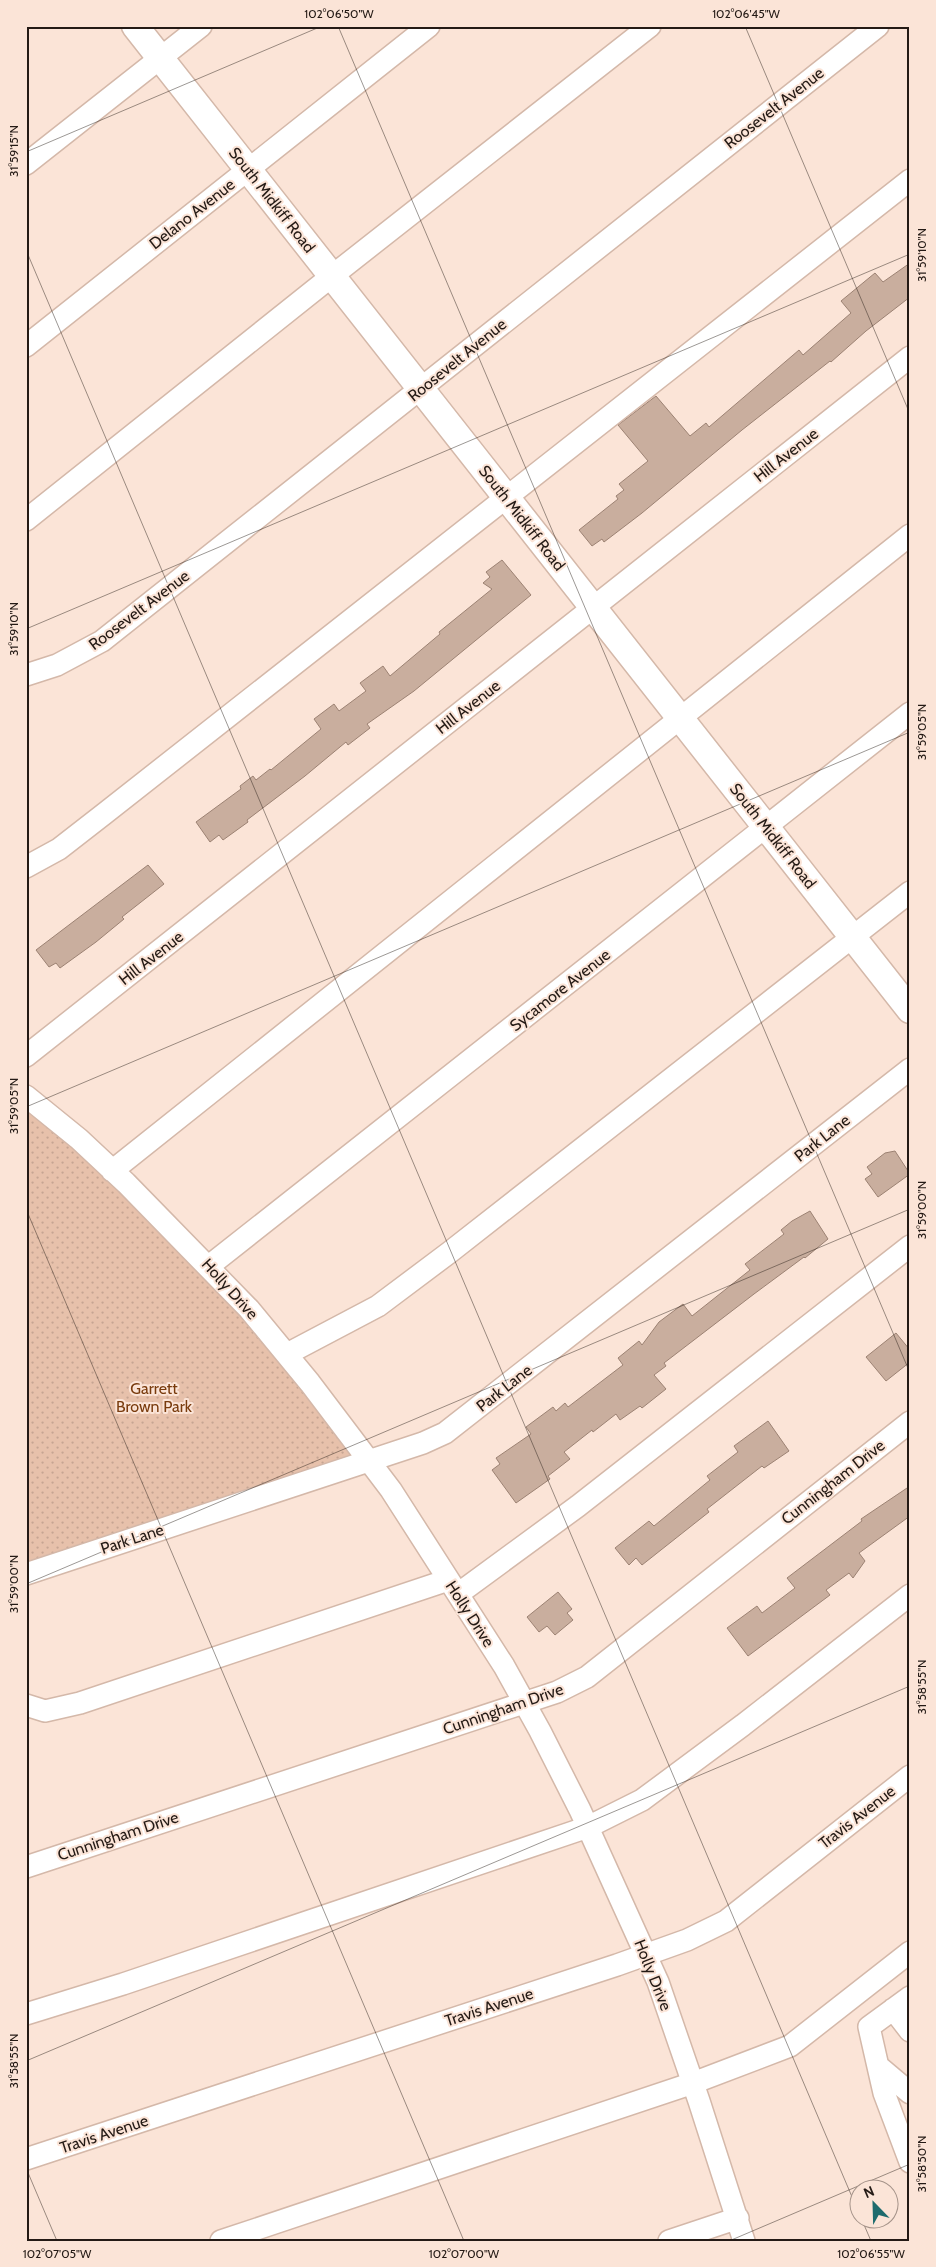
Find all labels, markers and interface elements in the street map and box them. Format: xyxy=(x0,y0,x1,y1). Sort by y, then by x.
text: 102°06'50"W xyxy=(304,6,374,21)
text: 102°06'45"W xyxy=(712,6,781,21)
street label: Roosevelt Avenue xyxy=(720,63,828,153)
text: 31°59'15"N xyxy=(6,125,21,177)
street label: South Midkiff Road xyxy=(225,143,319,257)
street label: Delano Avenue xyxy=(145,175,239,253)
text: 31°59'10"N xyxy=(914,228,929,282)
street label: Roosevelt Avenue xyxy=(404,315,510,405)
street label: Hill Avenue xyxy=(750,424,822,486)
street label: South Midkiff Road xyxy=(475,461,569,575)
street label: Roosevelt Avenue xyxy=(85,566,193,654)
text: 31°59'10"N xyxy=(6,602,21,656)
street label: Hill Avenue xyxy=(432,676,504,738)
text: 31°59'05"N xyxy=(914,704,929,760)
street label: South Midkiff Road xyxy=(726,779,820,893)
street label: Hill Avenue xyxy=(115,927,187,989)
street label: Sycamore Avenue xyxy=(506,945,614,1035)
text: 31°59'05"N xyxy=(6,1078,21,1134)
street label: Park Lane xyxy=(790,1110,854,1166)
text: 31°59'00"N xyxy=(914,1181,929,1239)
street label: Holly Drive xyxy=(198,1255,262,1323)
street label: Park Lane xyxy=(472,1360,536,1416)
park label: Garrett Brown Park xyxy=(116,1379,193,1416)
street label: Cunningham Drive xyxy=(777,1436,889,1528)
street label: Park Lane xyxy=(98,1520,166,1558)
text: 31°59'00"N xyxy=(6,1555,21,1613)
street label: Holly Drive xyxy=(442,1577,498,1651)
text: 31°58'55"N xyxy=(914,1659,929,1715)
street label: Cunningham Drive xyxy=(440,1679,566,1739)
street label: Travis Avenue xyxy=(815,1781,899,1853)
street label: Cunningham Drive xyxy=(55,1807,181,1865)
street label: Holly Drive xyxy=(630,1937,676,2013)
street label: Travis Avenue xyxy=(442,1984,536,2030)
text: 31°58'55"N xyxy=(6,2033,21,2089)
street label: Travis Avenue xyxy=(57,2111,151,2157)
text: 31°58'50"N xyxy=(914,2136,929,2192)
north arrow xyxy=(848,2180,898,2230)
text: N xyxy=(861,2182,877,2202)
text: 102°07'05"W xyxy=(23,2246,92,2261)
text: 102°07'00"W xyxy=(429,2246,500,2261)
text: 102°06'55"W xyxy=(837,2246,905,2261)

